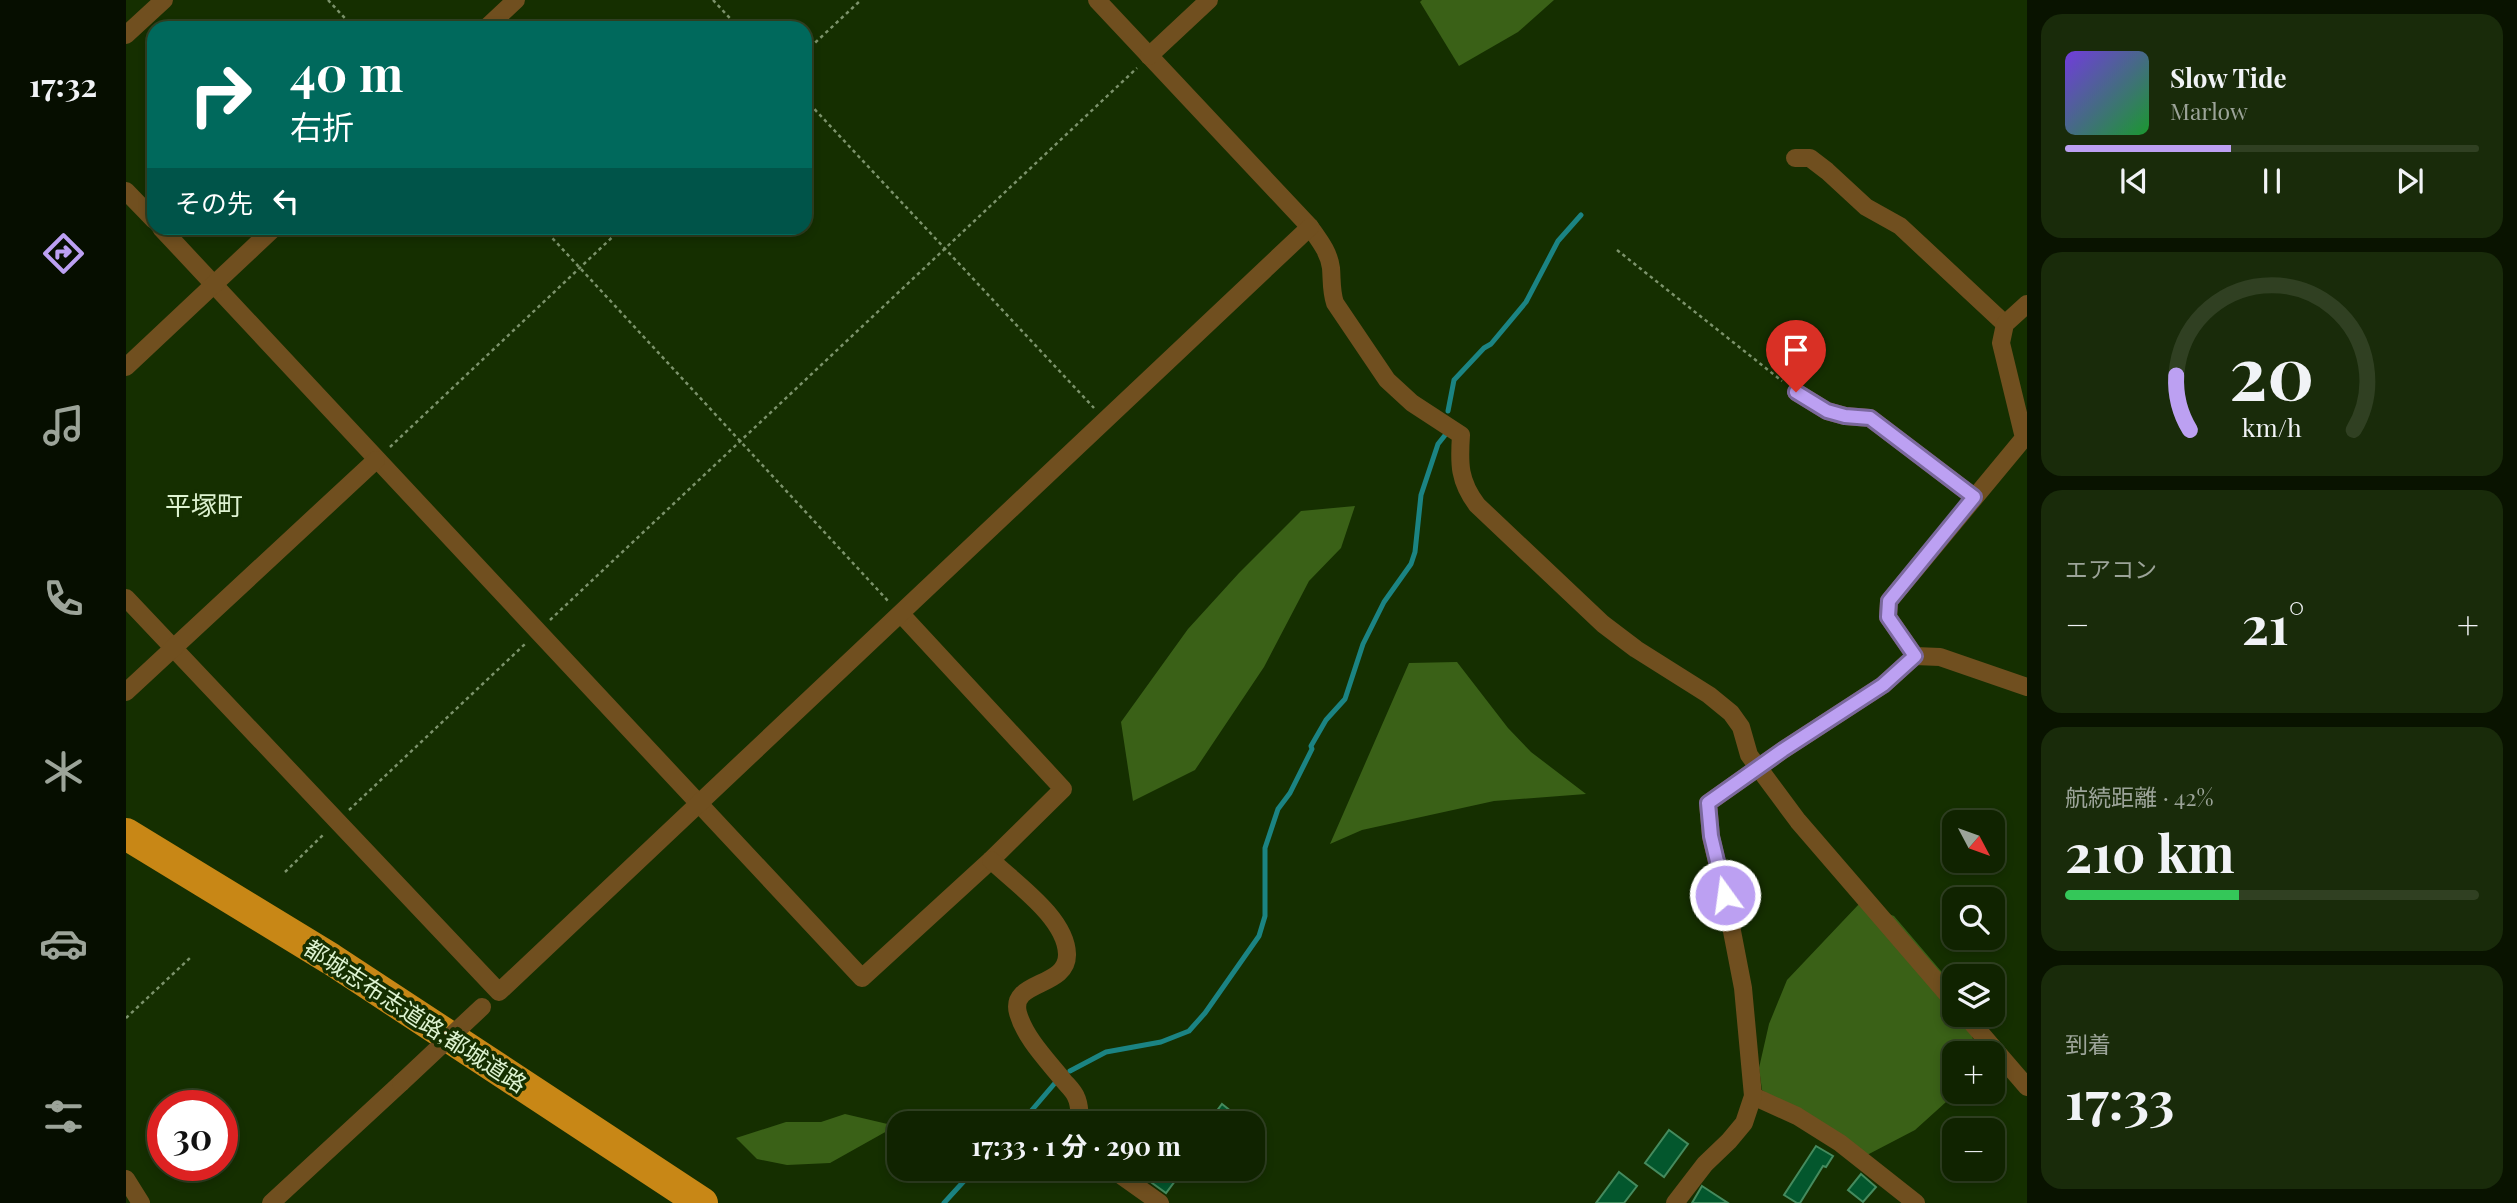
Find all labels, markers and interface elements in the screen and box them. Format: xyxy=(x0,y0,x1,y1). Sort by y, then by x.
text: 40 m xyxy=(290,39,403,104)
icon: right xyxy=(175,49,266,140)
text: Slow Tide xyxy=(2170,60,2287,95)
text: 17:32 xyxy=(29,62,97,105)
text: Marlow xyxy=(2170,95,2248,126)
text: 右折 xyxy=(290,104,354,147)
icon: previous xyxy=(2115,162,2153,200)
icon: pause xyxy=(2253,162,2291,200)
icon: next xyxy=(2391,162,2429,200)
icon: left xyxy=(267,182,305,220)
text: その先 xyxy=(175,185,253,220)
icon: directions xyxy=(39,229,88,278)
pin xyxy=(1766,320,1826,392)
text: 20 xyxy=(2229,321,2315,418)
icon: arrive xyxy=(1777,331,1815,369)
icon: music xyxy=(39,401,88,450)
text: km/h xyxy=(2242,409,2302,442)
district label: 平塚町 xyxy=(165,487,243,522)
text: エアコン xyxy=(2065,553,2157,584)
icon: phone xyxy=(39,574,88,623)
text: 21° xyxy=(2242,589,2305,658)
text: − xyxy=(2065,598,2090,649)
text: + xyxy=(2457,598,2479,649)
icon: climate xyxy=(39,747,88,796)
text: 航続距離 · 42% xyxy=(2065,781,2213,812)
north arrow xyxy=(1942,810,2006,873)
map controls xyxy=(1942,810,2005,1181)
text: 210 km xyxy=(2065,817,2235,886)
position arrow xyxy=(1688,858,1762,932)
button: search xyxy=(1942,887,2005,950)
icon: car xyxy=(39,919,88,968)
street label: 都城志布志道路;都城道路 xyxy=(299,931,533,1099)
button: layers xyxy=(1942,964,2005,1027)
text: 到着 xyxy=(2065,1028,2111,1059)
button: + xyxy=(1942,1041,2005,1104)
text: 17:33 xyxy=(2065,1064,2174,1133)
speed limit sign: 30 xyxy=(147,1090,238,1181)
icon: filters xyxy=(39,1092,88,1141)
button: − xyxy=(1942,1118,2005,1181)
text: 17:33 · 1 分 · 290 m xyxy=(971,1128,1181,1163)

